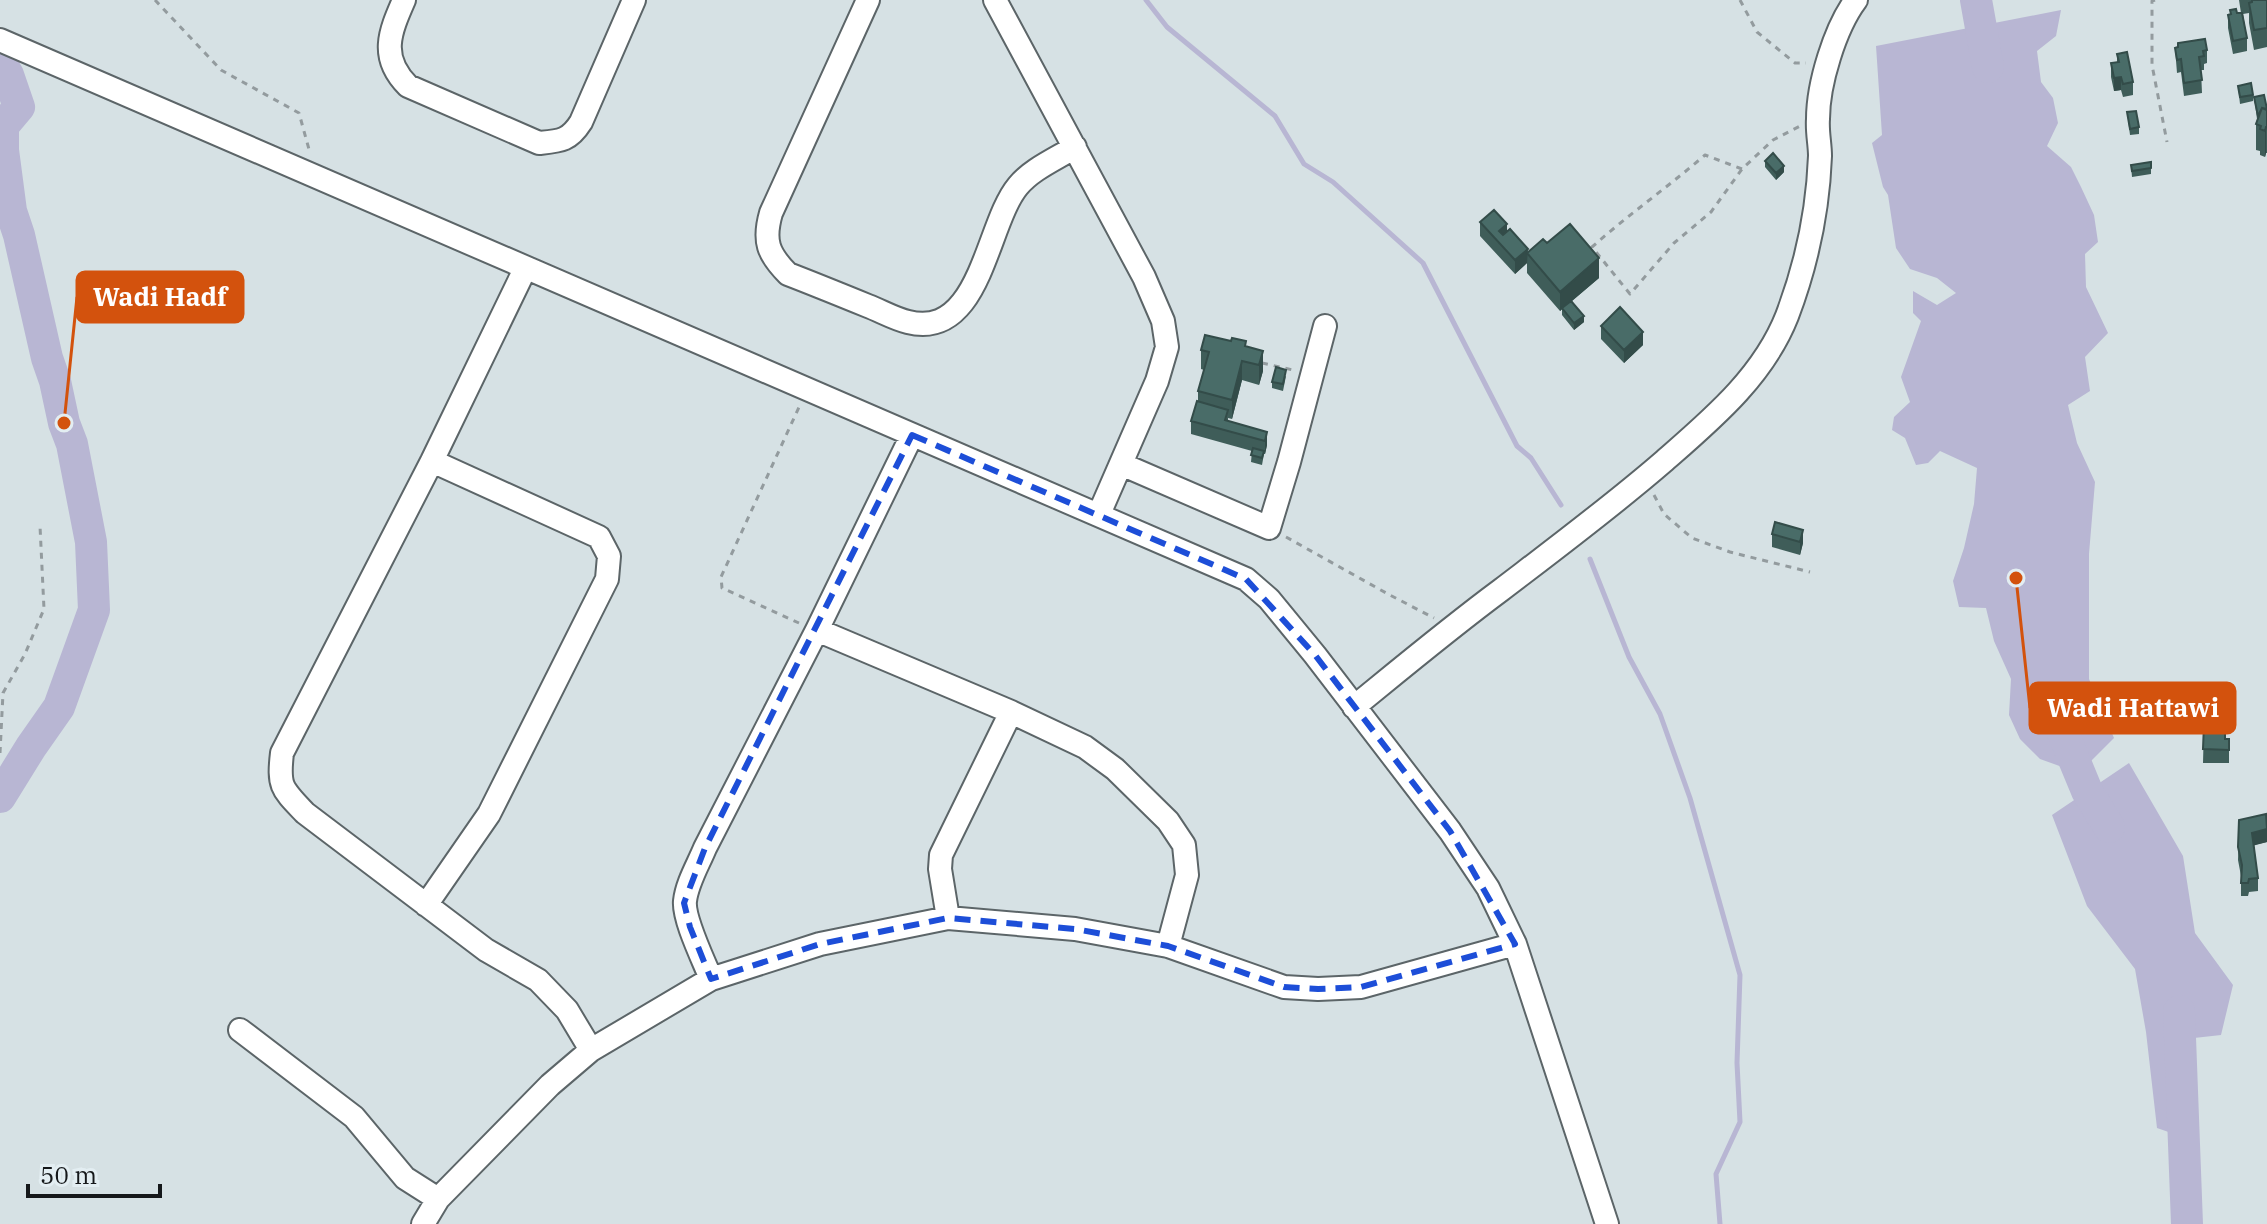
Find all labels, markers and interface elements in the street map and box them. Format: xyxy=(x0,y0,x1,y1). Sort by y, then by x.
callout: Wadi Hadf xyxy=(77,272,243,322)
text: Wadi Hadf xyxy=(93,279,229,313)
callout: Wadi Hattawi xyxy=(2030,683,2235,733)
text: Wadi Hattawi xyxy=(2047,690,2220,724)
scale bar xyxy=(28,1148,160,1198)
text: 50 m xyxy=(40,1159,97,1191)

